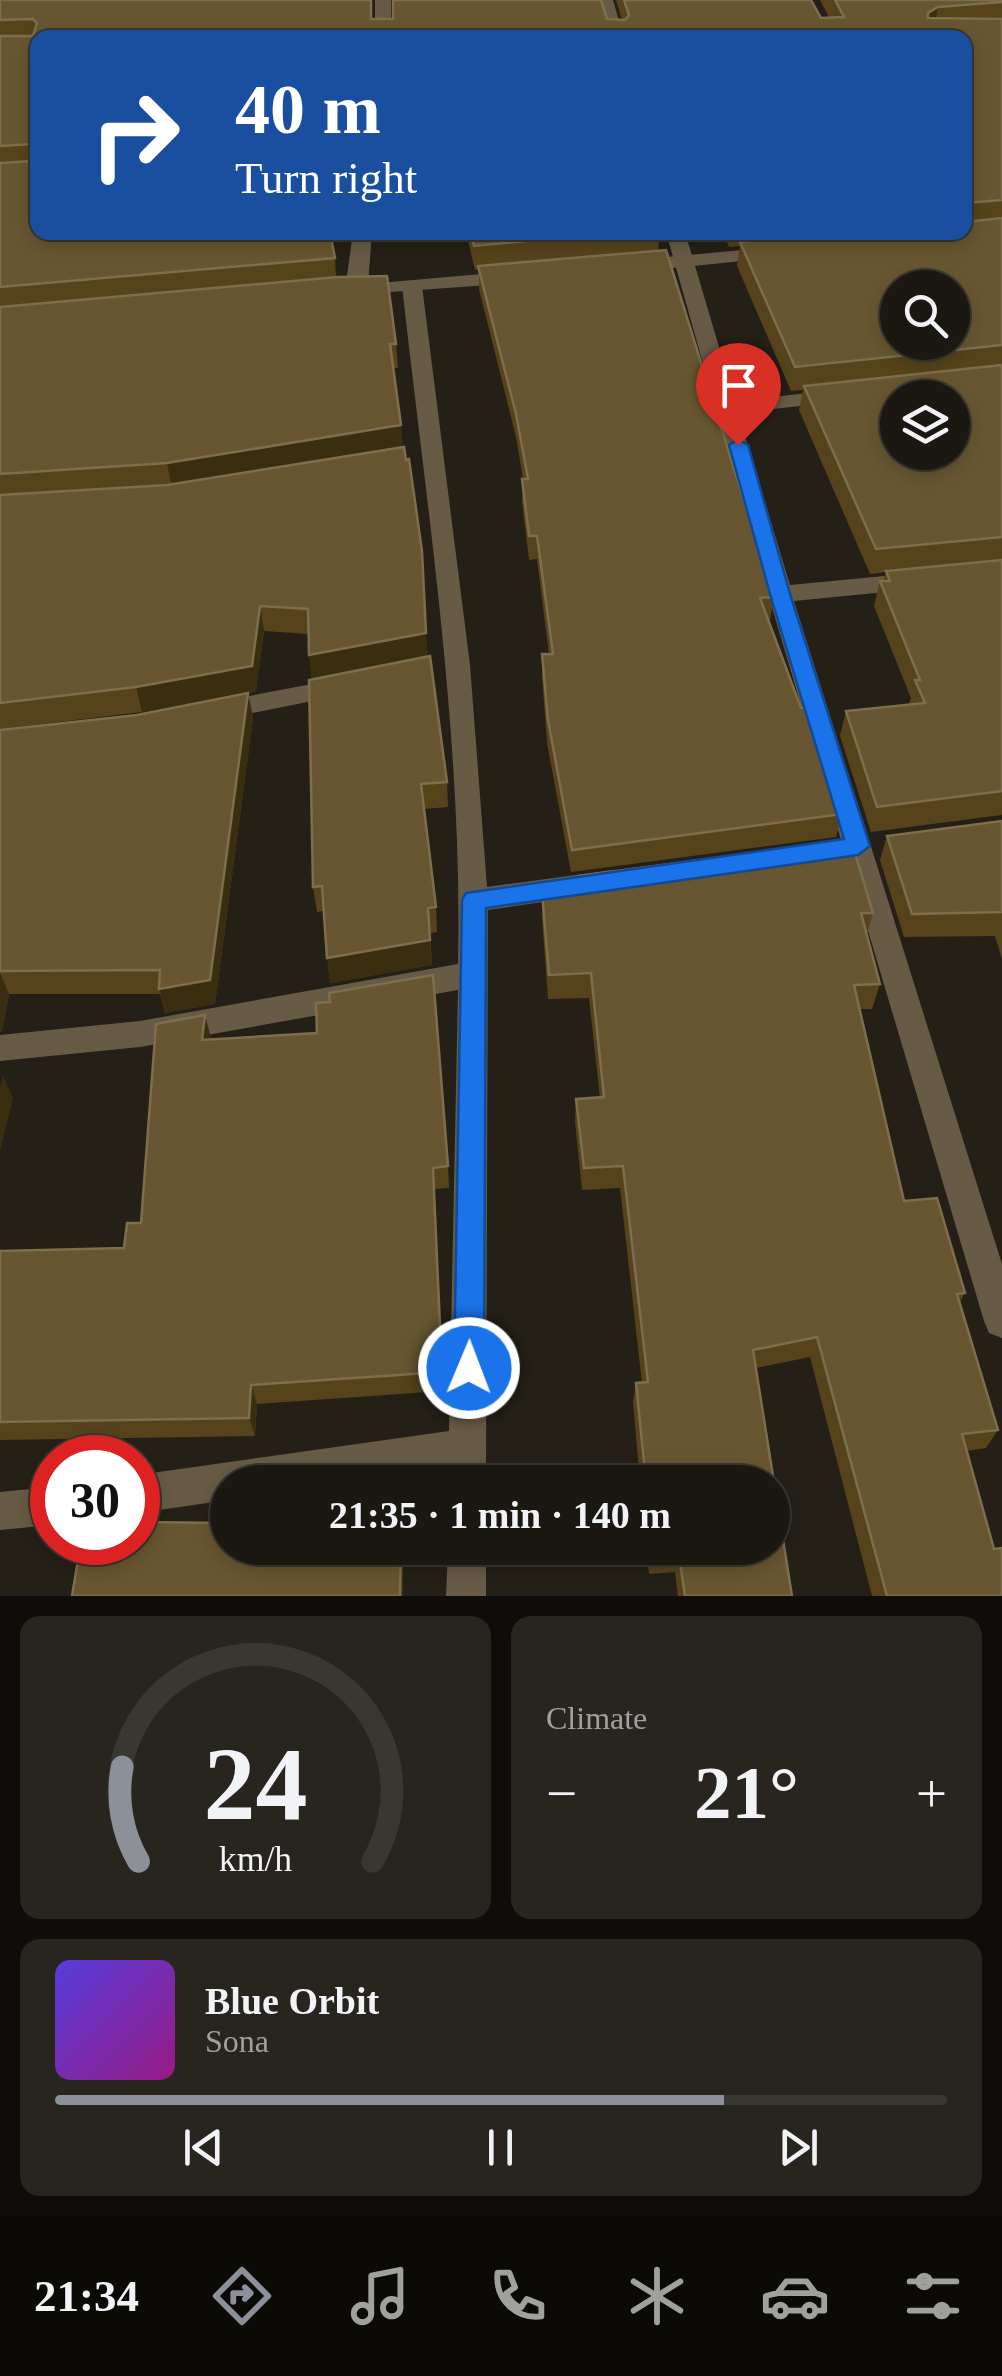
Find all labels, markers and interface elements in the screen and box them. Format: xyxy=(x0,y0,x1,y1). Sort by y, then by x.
icon: right xyxy=(70,70,200,200)
text: 40 m xyxy=(235,71,381,148)
text: Turn right xyxy=(235,153,417,203)
map controls xyxy=(880,270,970,470)
button: search xyxy=(880,270,970,360)
pin xyxy=(696,343,781,446)
icon: arrive xyxy=(711,358,766,413)
button: layers xyxy=(880,380,970,470)
position arrow xyxy=(417,1316,521,1420)
speed limit sign: 30 xyxy=(30,1435,160,1565)
text: 21:35 · 1 min · 140 m xyxy=(329,1494,671,1536)
text: Climate xyxy=(546,1700,647,1736)
text: 24 xyxy=(204,1726,308,1841)
text: 21° xyxy=(694,1751,799,1834)
text: − xyxy=(546,1763,577,1824)
text: + xyxy=(916,1763,947,1824)
text: km/h xyxy=(219,1839,292,1879)
text: Blue Orbit xyxy=(205,1980,379,2022)
text: Sona xyxy=(205,2023,269,2059)
icon: previous xyxy=(176,2120,231,2175)
icon: pause xyxy=(473,2120,528,2175)
icon: next xyxy=(771,2120,826,2175)
icon: directions xyxy=(207,2261,277,2331)
icon: music xyxy=(345,2261,415,2331)
icon: phone xyxy=(483,2261,553,2331)
icon: climate xyxy=(622,2261,692,2331)
icon: car xyxy=(760,2261,830,2331)
icon: filters xyxy=(898,2261,968,2331)
text: 21:34 xyxy=(34,2271,139,2321)

